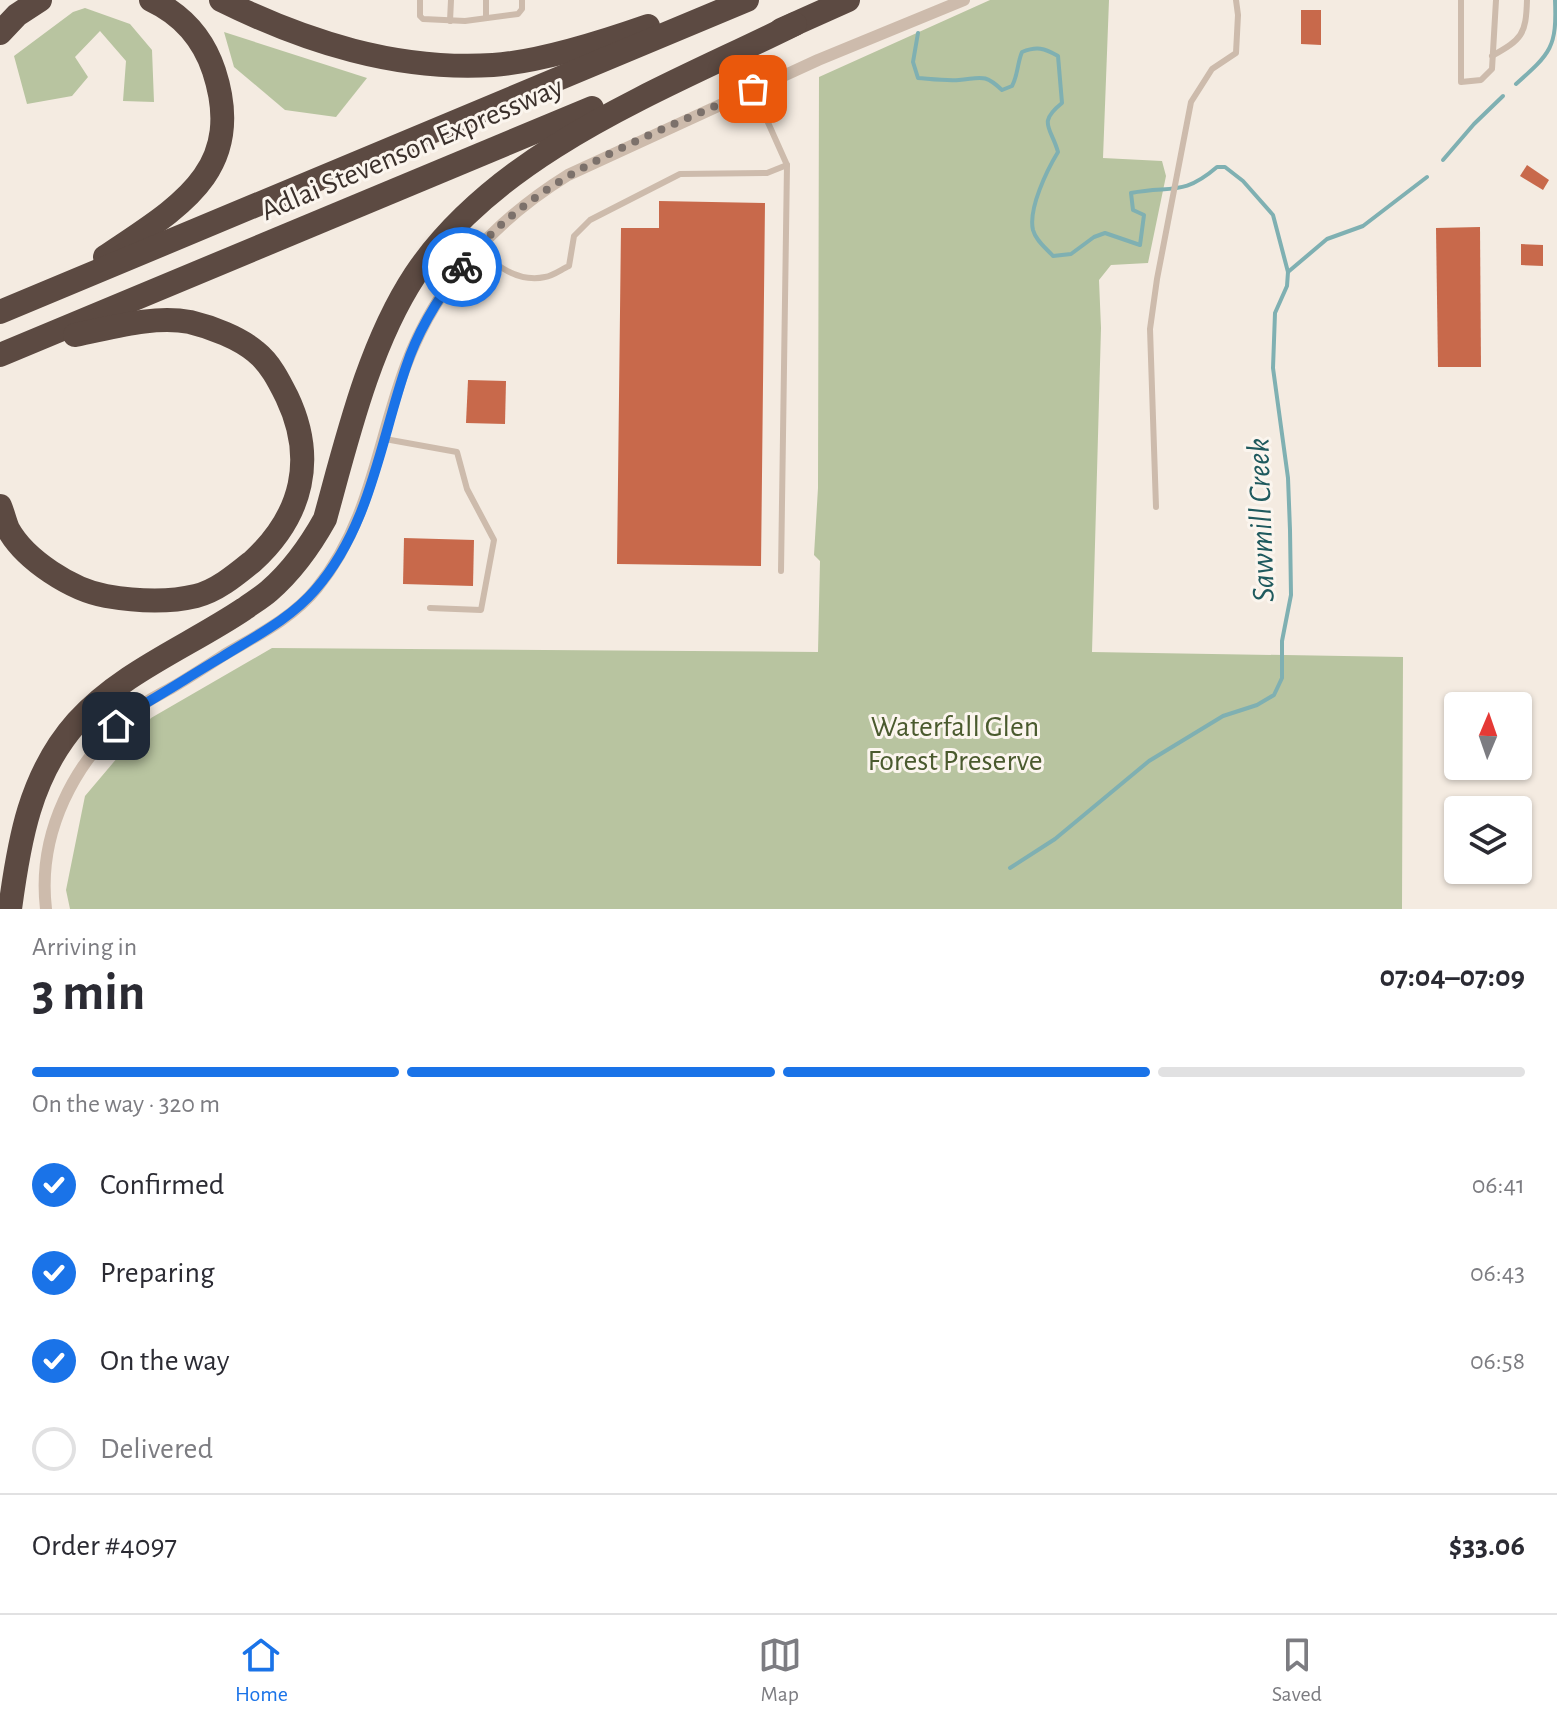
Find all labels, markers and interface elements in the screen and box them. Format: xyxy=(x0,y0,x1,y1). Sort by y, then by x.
pin xyxy=(719,55,787,123)
icon: bag xyxy=(731,67,775,111)
street label: Adlai Stevenson Expressway xyxy=(257,72,567,226)
courier xyxy=(422,227,502,307)
icon: bike xyxy=(440,245,484,289)
water label: Sawmill Creek xyxy=(1242,437,1280,603)
pin xyxy=(82,692,150,760)
north arrow xyxy=(1444,692,1532,780)
map controls xyxy=(1444,692,1532,884)
icon: home xyxy=(94,704,138,748)
park label: Waterfall Glen Forest Preserve xyxy=(867,712,1043,776)
button: layers xyxy=(1444,796,1532,884)
text: Arriving in xyxy=(32,934,137,960)
text: 07:04–07:09 xyxy=(1379,962,1525,992)
text: 3 min xyxy=(32,967,145,1019)
text: On the way · 320 m xyxy=(32,1091,220,1117)
icon: check xyxy=(32,1163,76,1207)
text: Confirmed xyxy=(100,1170,224,1200)
text: 06:41 xyxy=(1472,1172,1525,1198)
icon: check xyxy=(32,1251,76,1295)
text: Preparing xyxy=(100,1258,215,1288)
text: 06:43 xyxy=(1470,1260,1525,1286)
icon: check xyxy=(32,1339,76,1383)
text: On the way xyxy=(100,1346,229,1376)
text: 06:58 xyxy=(1470,1348,1525,1374)
text: Delivered xyxy=(100,1434,213,1464)
text: Order #4097 xyxy=(32,1531,177,1561)
text: $33.06 xyxy=(1449,1531,1525,1561)
tab: Home xyxy=(235,1633,288,1707)
tab: Map xyxy=(758,1633,802,1707)
tab: Saved xyxy=(1272,1633,1322,1707)

